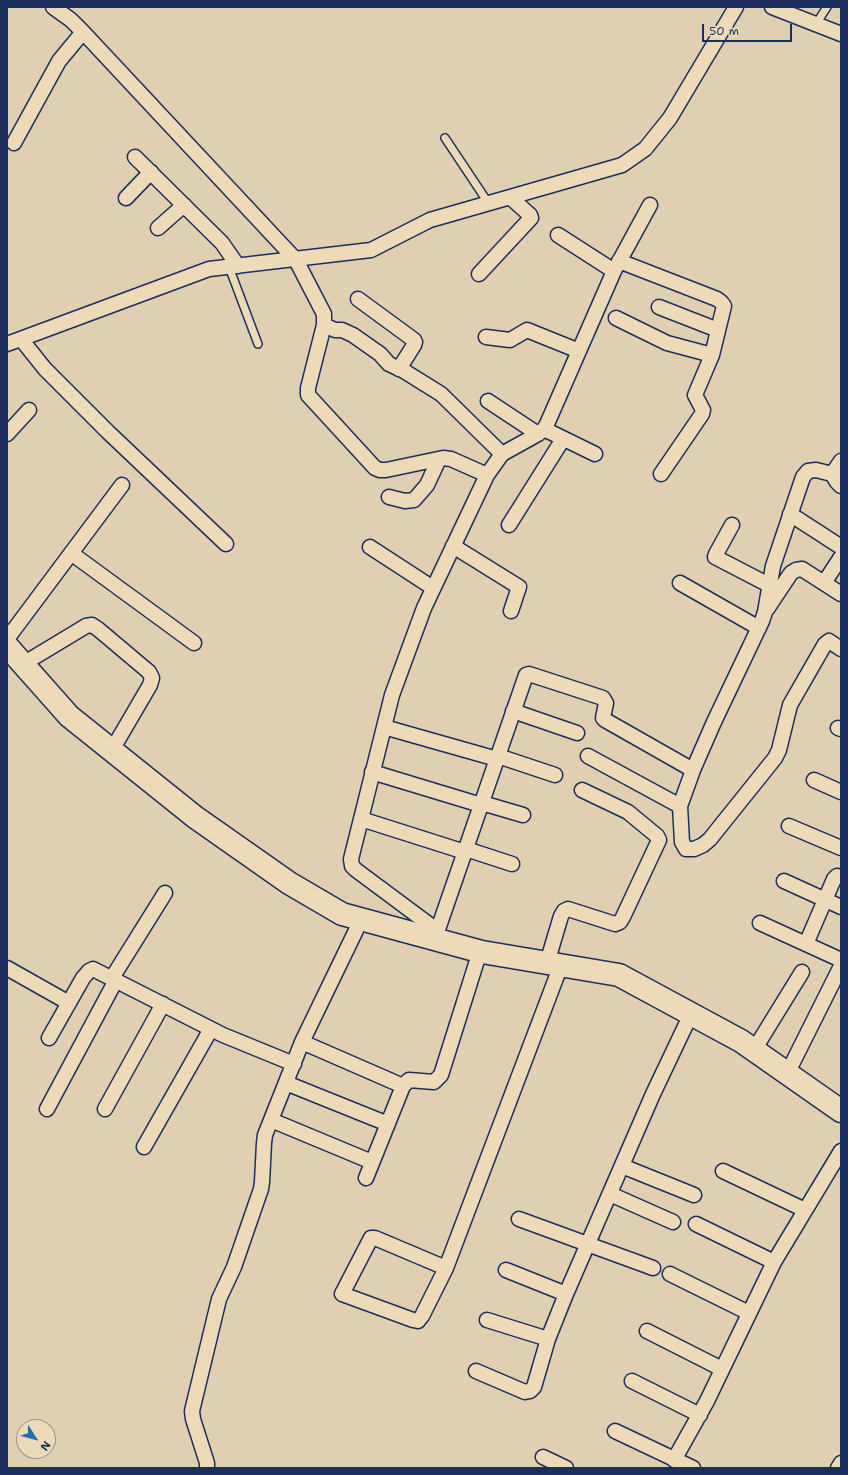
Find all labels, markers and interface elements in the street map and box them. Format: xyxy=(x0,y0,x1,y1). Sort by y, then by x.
scale bar xyxy=(704,16,794,42)
text: 50 m xyxy=(709,23,739,39)
north arrow xyxy=(16,1419,56,1459)
text: N xyxy=(37,1438,54,1454)

